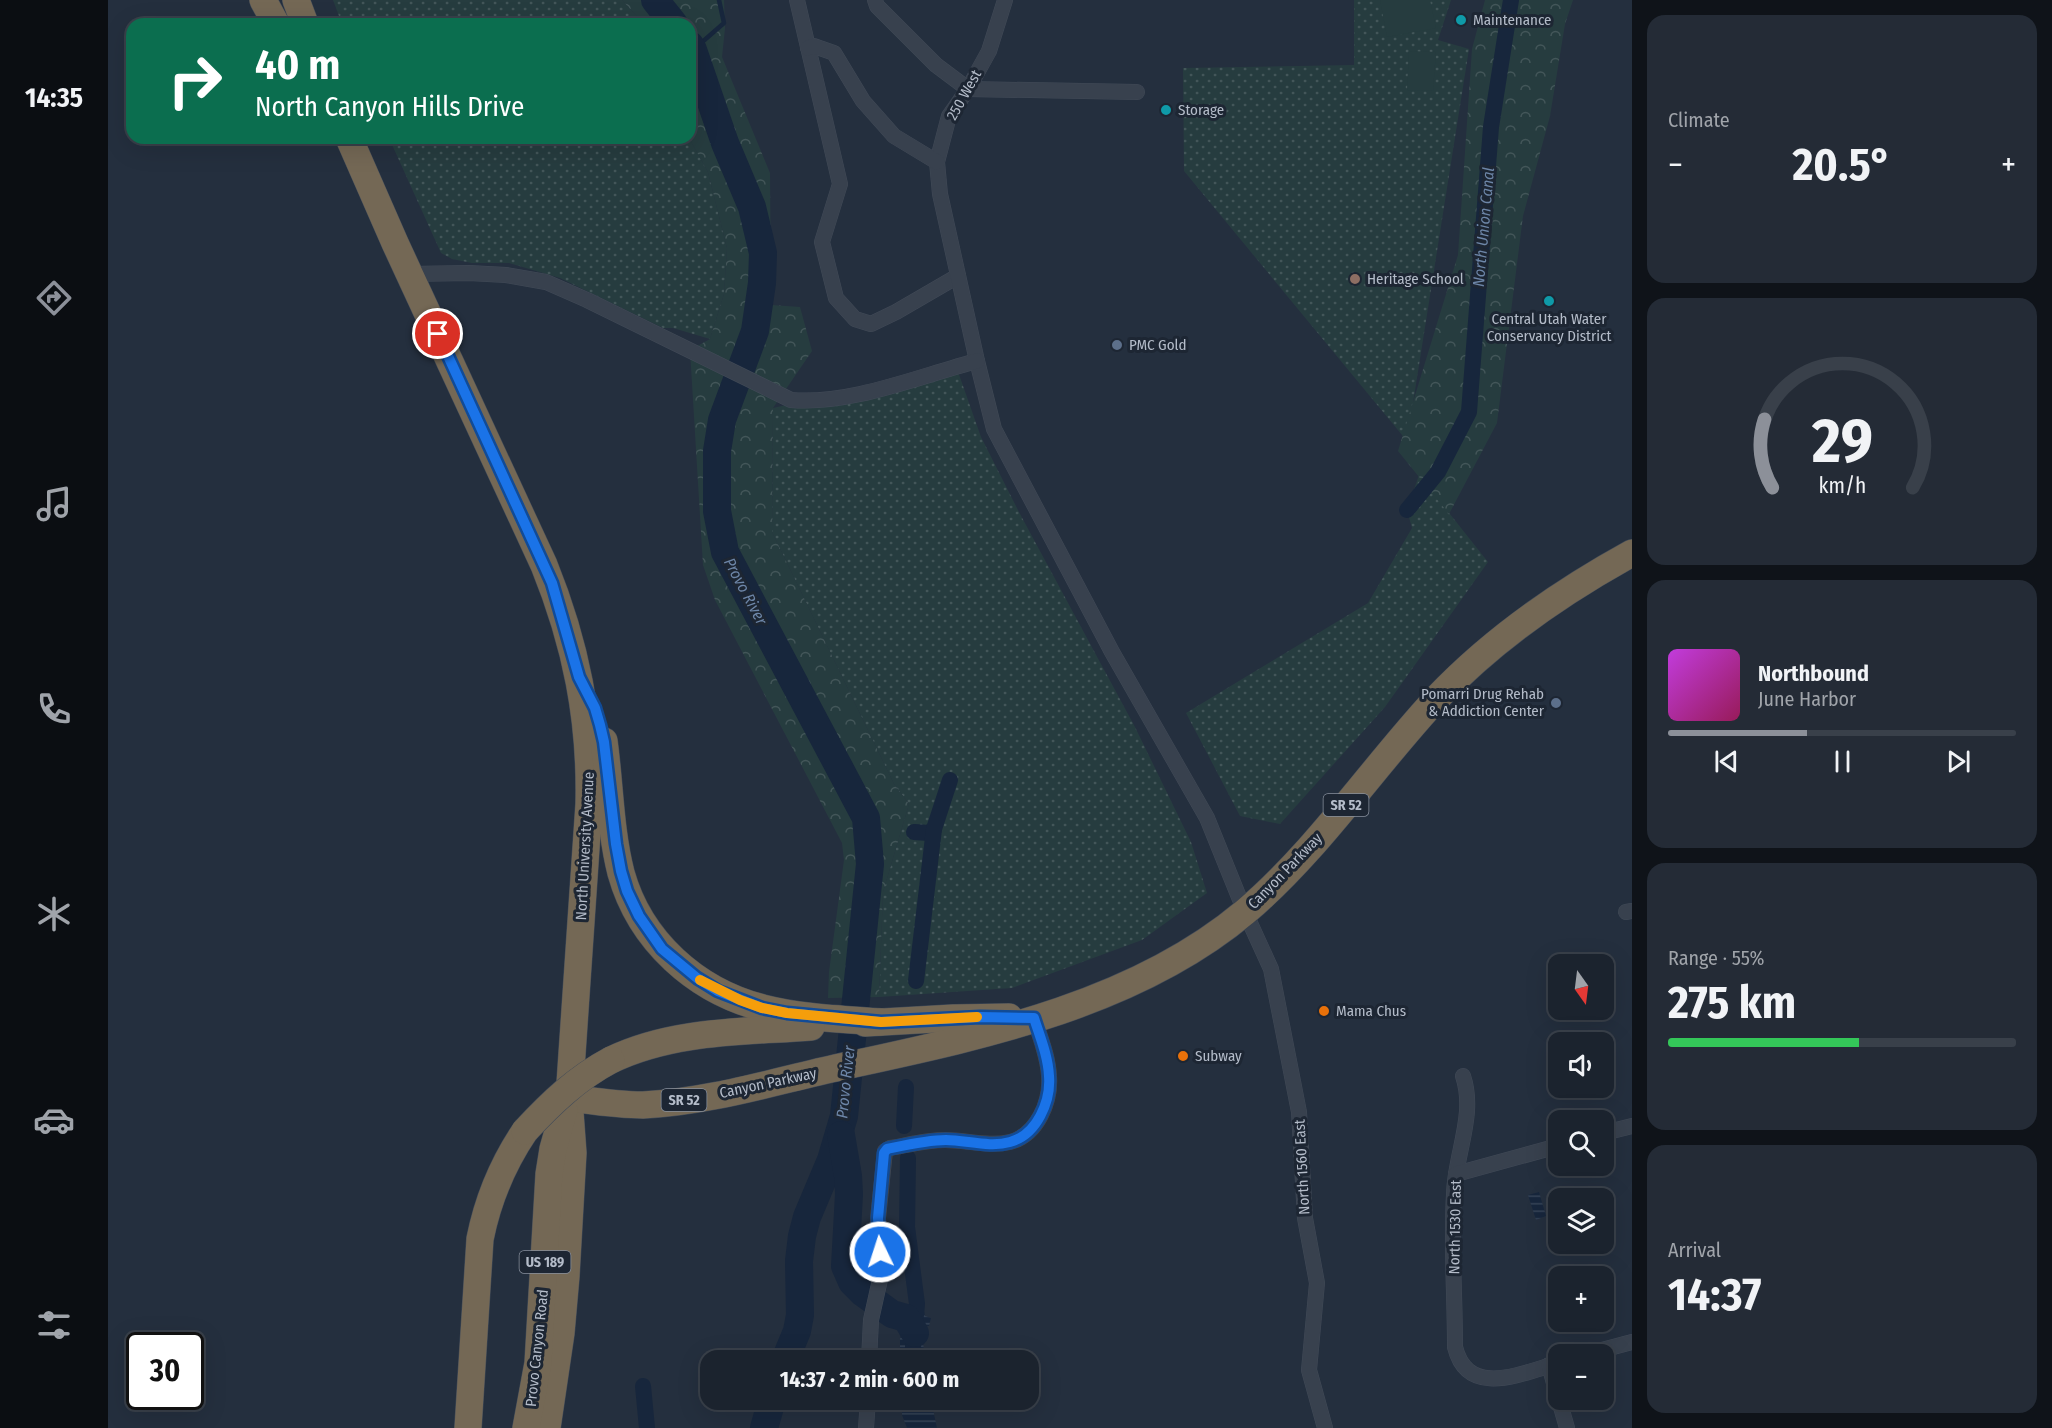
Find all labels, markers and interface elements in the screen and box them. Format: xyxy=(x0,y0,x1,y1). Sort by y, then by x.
place label: Maintenance xyxy=(1473,11,1552,29)
marker: Maintenance xyxy=(1454,13,1468,27)
text: 40 m xyxy=(255,40,340,90)
icon: right xyxy=(156,42,234,120)
street label: 250 West xyxy=(943,67,985,123)
text: 14:35 xyxy=(25,82,83,114)
text: North Canyon Hills Drive xyxy=(255,91,524,123)
place label: Storage xyxy=(1178,101,1224,119)
marker: Storage xyxy=(1159,103,1173,117)
text: Climate xyxy=(1668,108,1730,132)
text: 20.5° xyxy=(1792,138,1891,192)
text: − xyxy=(1668,145,1683,185)
text: + xyxy=(2001,145,2016,185)
water label: North Union Canal xyxy=(1469,166,1498,288)
place label: Heritage School xyxy=(1367,270,1464,288)
marker: Heritage School xyxy=(1348,272,1362,286)
icon: directions xyxy=(33,277,75,319)
marker: Central Utah Water Conservancy District xyxy=(1542,294,1556,308)
pin xyxy=(412,308,463,359)
place label: Central Utah Water Conservancy District xyxy=(1487,310,1611,345)
icon: arrive xyxy=(421,317,454,350)
place label: PMC Gold xyxy=(1129,336,1186,354)
marker: PMC Gold xyxy=(1110,338,1124,352)
text: 29 xyxy=(1811,405,1872,480)
text: km/h xyxy=(1818,474,1866,500)
icon: music xyxy=(33,483,75,525)
water label: Provo River xyxy=(720,554,771,628)
text: Northbound xyxy=(1758,660,1869,687)
place label: Pomarri Drug Rehab & Addiction Center xyxy=(1421,685,1545,720)
text: June Harbor xyxy=(1758,687,1856,711)
icon: phone xyxy=(33,688,75,730)
marker: Pomarri Drug Rehab & Addiction Center xyxy=(1549,696,1563,710)
icon: previous xyxy=(1710,745,1743,778)
icon: pause xyxy=(1826,745,1859,778)
icon: next xyxy=(1942,745,1975,778)
street label: North University Avenue xyxy=(572,771,598,921)
road number: SR 52 xyxy=(1324,794,1368,816)
street label: Canyon Parkway xyxy=(1244,829,1326,913)
icon: climate xyxy=(33,893,75,935)
text: Range · 55% xyxy=(1668,946,1764,970)
north arrow xyxy=(1548,954,1614,1020)
map controls xyxy=(1548,954,1614,1410)
text: 275 km xyxy=(1668,976,1796,1030)
place label: Mama Chus xyxy=(1336,1002,1406,1020)
marker: Mama Chus xyxy=(1317,1004,1331,1018)
button: sound xyxy=(1548,1032,1614,1098)
water label: Provo River xyxy=(832,1044,859,1119)
place label: Subway xyxy=(1195,1047,1242,1065)
marker: Subway xyxy=(1176,1049,1190,1063)
street label: Canyon Parkway xyxy=(718,1064,818,1102)
road number: SR 52 xyxy=(662,1089,706,1111)
icon: car xyxy=(33,1099,75,1141)
button: search xyxy=(1548,1110,1614,1176)
street label: North 1560 East xyxy=(1291,1119,1313,1215)
street label: North 1530 East xyxy=(1445,1179,1465,1275)
button: layers xyxy=(1548,1188,1614,1254)
position arrow xyxy=(848,1220,912,1284)
text: Arrival xyxy=(1668,1238,1721,1262)
road number: US 189 xyxy=(520,1251,570,1273)
button: + xyxy=(1548,1266,1614,1332)
text: 14:37 xyxy=(1668,1268,1761,1322)
street label: Provo Canyon Road xyxy=(522,1288,552,1408)
icon: filters xyxy=(33,1304,75,1346)
speed limit sign: 30 xyxy=(126,1332,204,1410)
button: − xyxy=(1548,1344,1614,1410)
text: 14:37 · 2 min · 600 m xyxy=(780,1366,959,1393)

